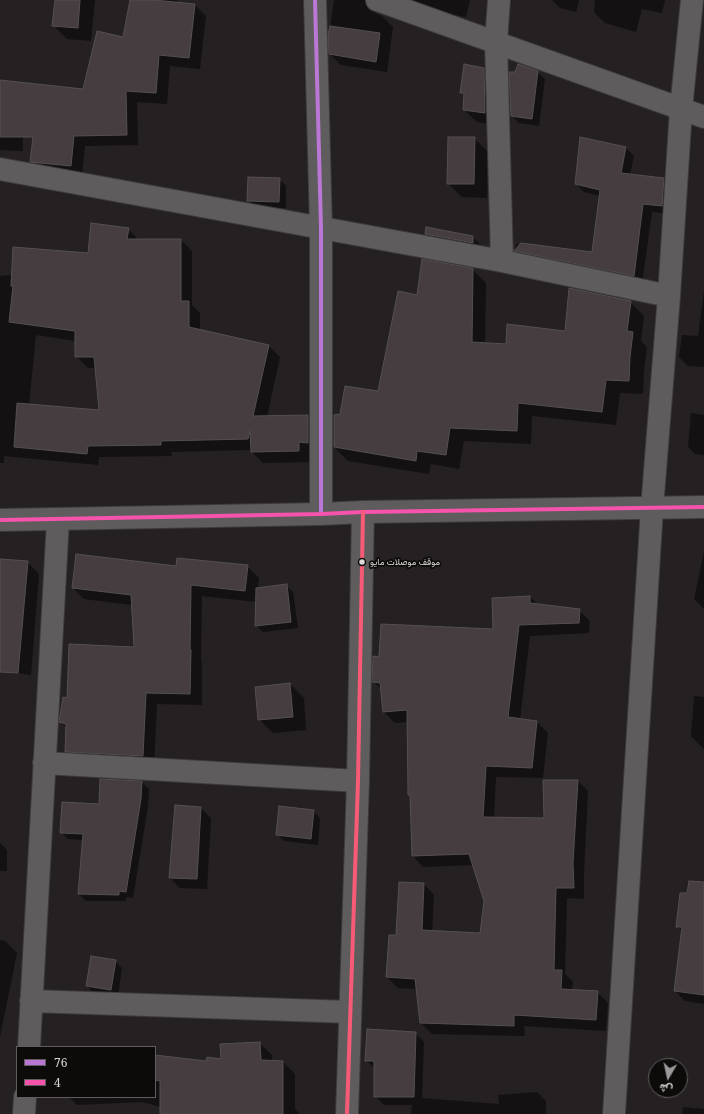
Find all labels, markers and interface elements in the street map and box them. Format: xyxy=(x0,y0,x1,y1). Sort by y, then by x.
marker: موقف موصلات مايو xyxy=(357,557,367,567)
place label: موقف موصلات مايو xyxy=(370,557,440,567)
legend xyxy=(16,1046,156,1098)
text: 76 xyxy=(54,1054,67,1071)
north arrow xyxy=(648,1058,688,1098)
text: 4 xyxy=(54,1074,61,1091)
text: ش xyxy=(658,1081,674,1098)

